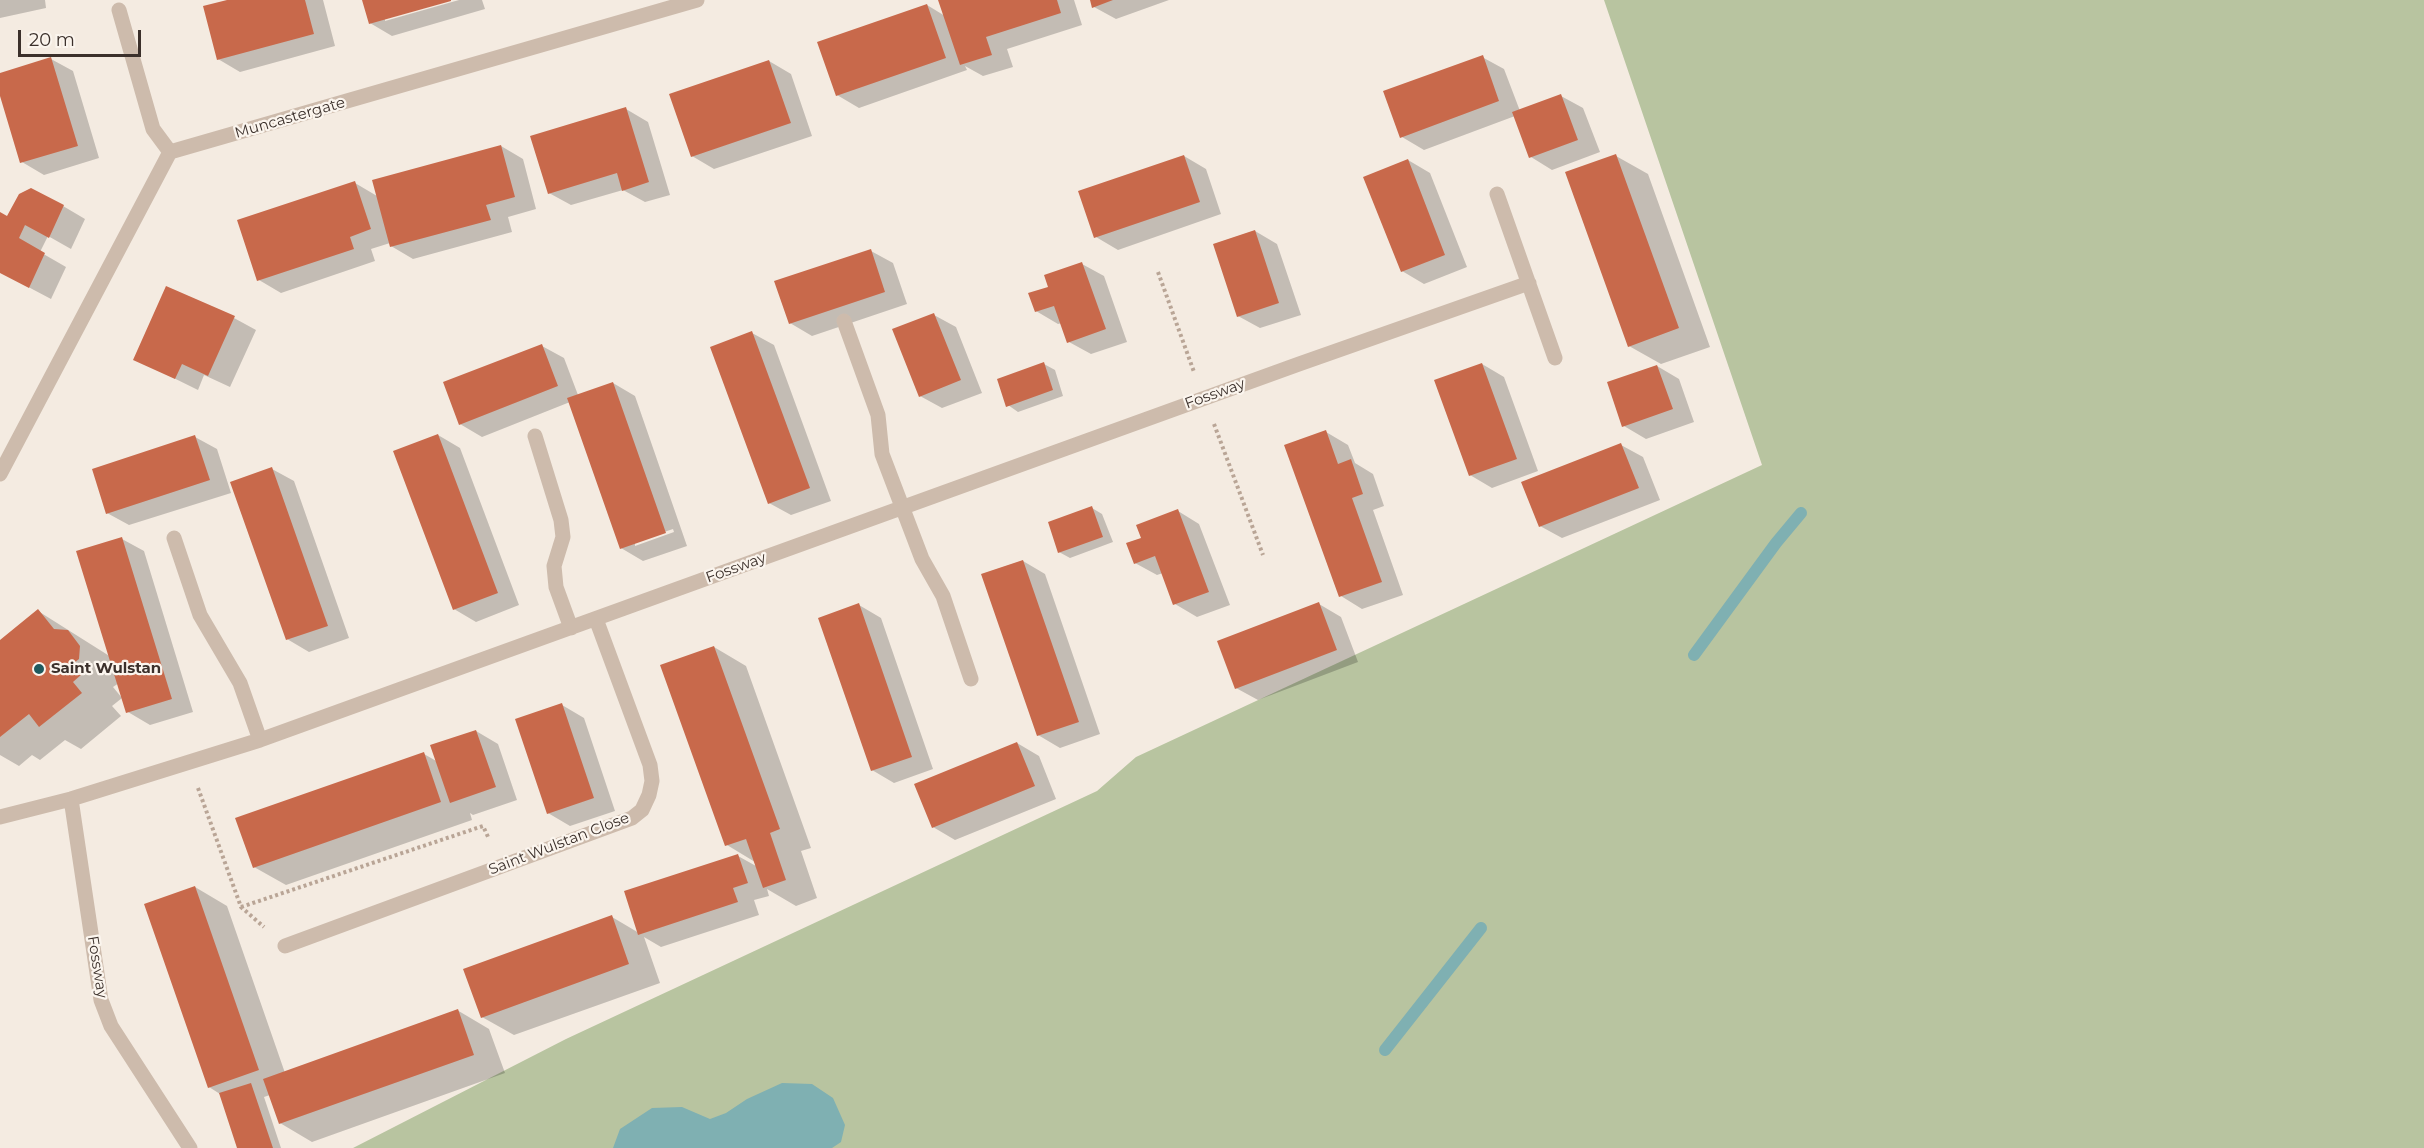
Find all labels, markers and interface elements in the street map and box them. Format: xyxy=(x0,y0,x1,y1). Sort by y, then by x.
scale bar xyxy=(21,18,144,56)
text: 20 m xyxy=(29,29,75,51)
street label: Muncastergate xyxy=(233,94,347,142)
street label: Fossway xyxy=(1182,375,1248,413)
street label: Fossway xyxy=(703,549,769,587)
place label: Saint Wulstan xyxy=(51,660,161,678)
marker: Saint Wulstan xyxy=(32,662,46,676)
street label: Saint Wulstan Close xyxy=(486,809,632,879)
street label: Fossway xyxy=(83,935,111,999)

